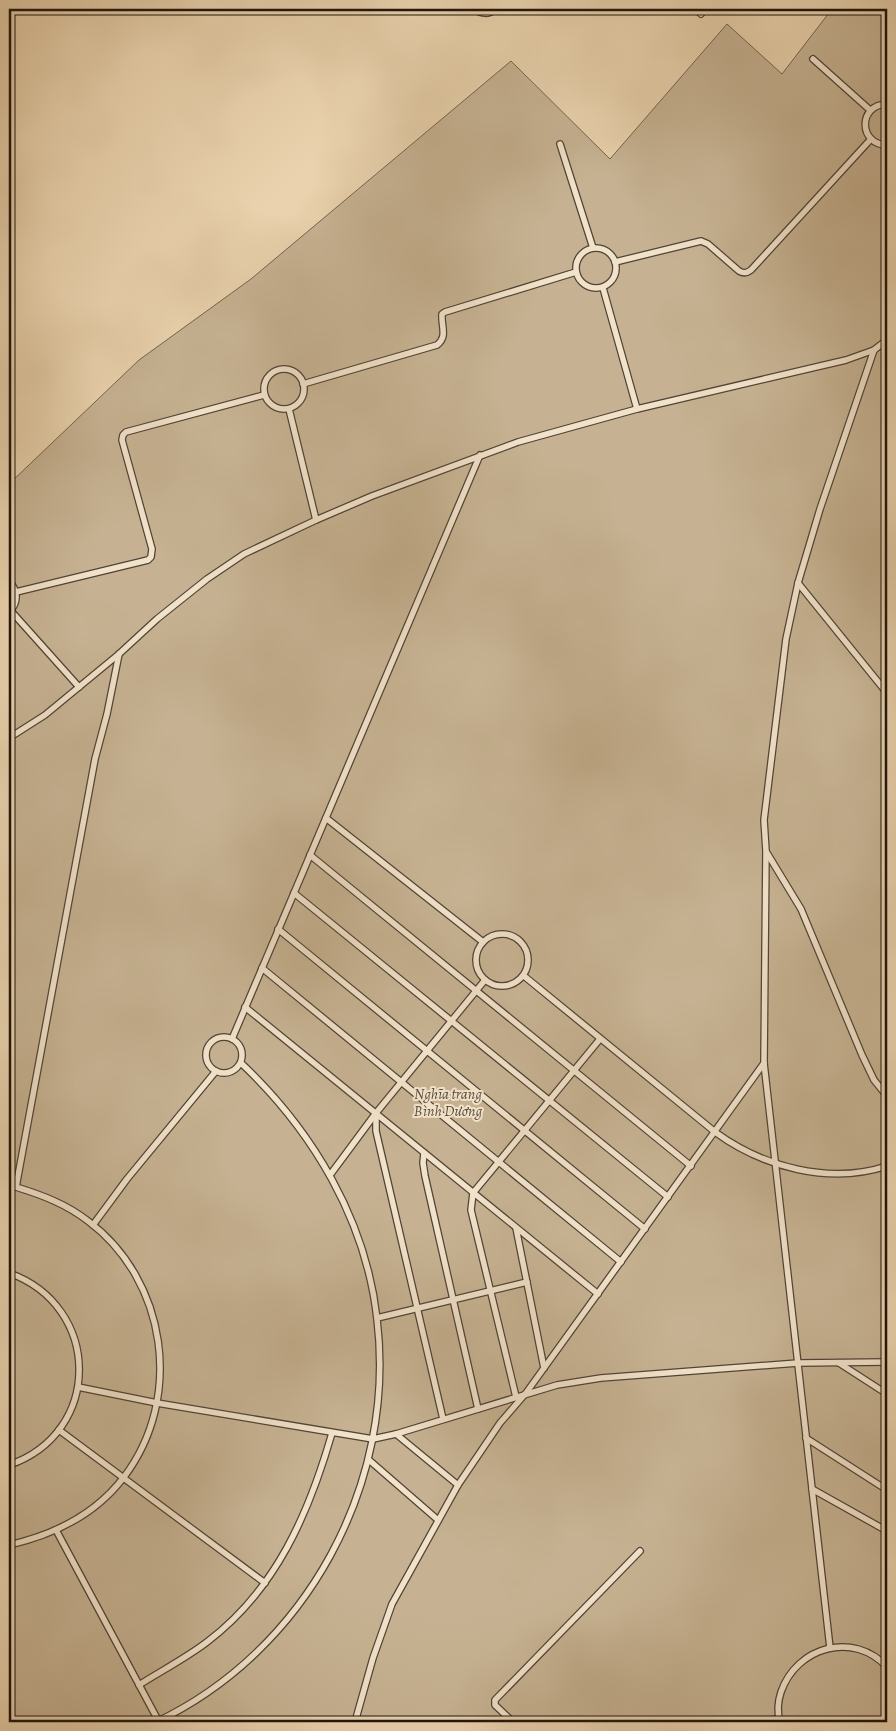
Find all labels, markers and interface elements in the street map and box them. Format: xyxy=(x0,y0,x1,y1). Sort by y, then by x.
park label: Nghĩa trang Bình Dương xyxy=(414,1084,483,1121)

